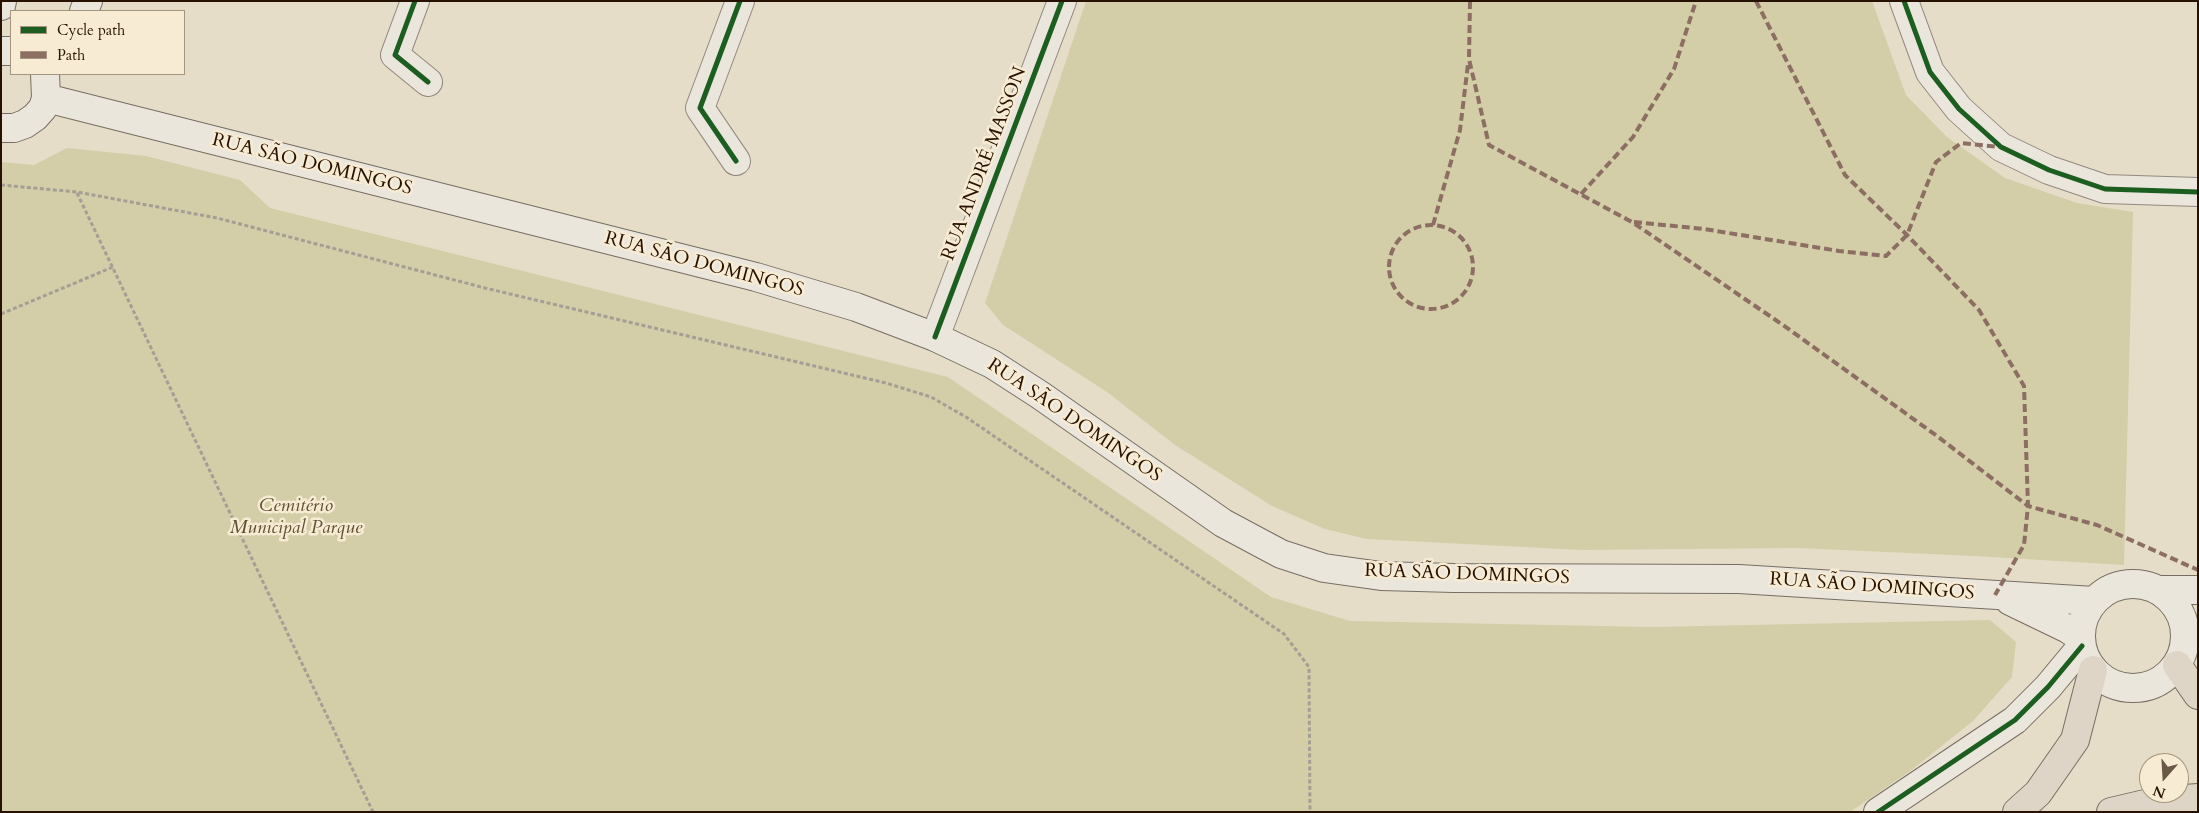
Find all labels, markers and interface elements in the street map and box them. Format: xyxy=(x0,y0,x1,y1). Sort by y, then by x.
legend xyxy=(10,10,185,75)
text: Cycle path xyxy=(57,20,125,40)
text: Path xyxy=(57,45,85,65)
street label: RUA ANDRÉ MASSON xyxy=(938,64,1032,264)
street label: RUA SÃO DOMINGOS xyxy=(210,129,414,201)
street label: RUA SÃO DOMINGOS xyxy=(602,227,806,303)
street label: RUA SÃO DOMINGOS xyxy=(983,354,1165,488)
park label: Cemitério Municipal Parque xyxy=(230,496,362,540)
street label: RUA SÃO DOMINGOS xyxy=(1364,560,1570,590)
street label: RUA SÃO DOMINGOS xyxy=(1769,568,1975,606)
north arrow xyxy=(2139,753,2189,803)
text: N xyxy=(2150,781,2168,803)

